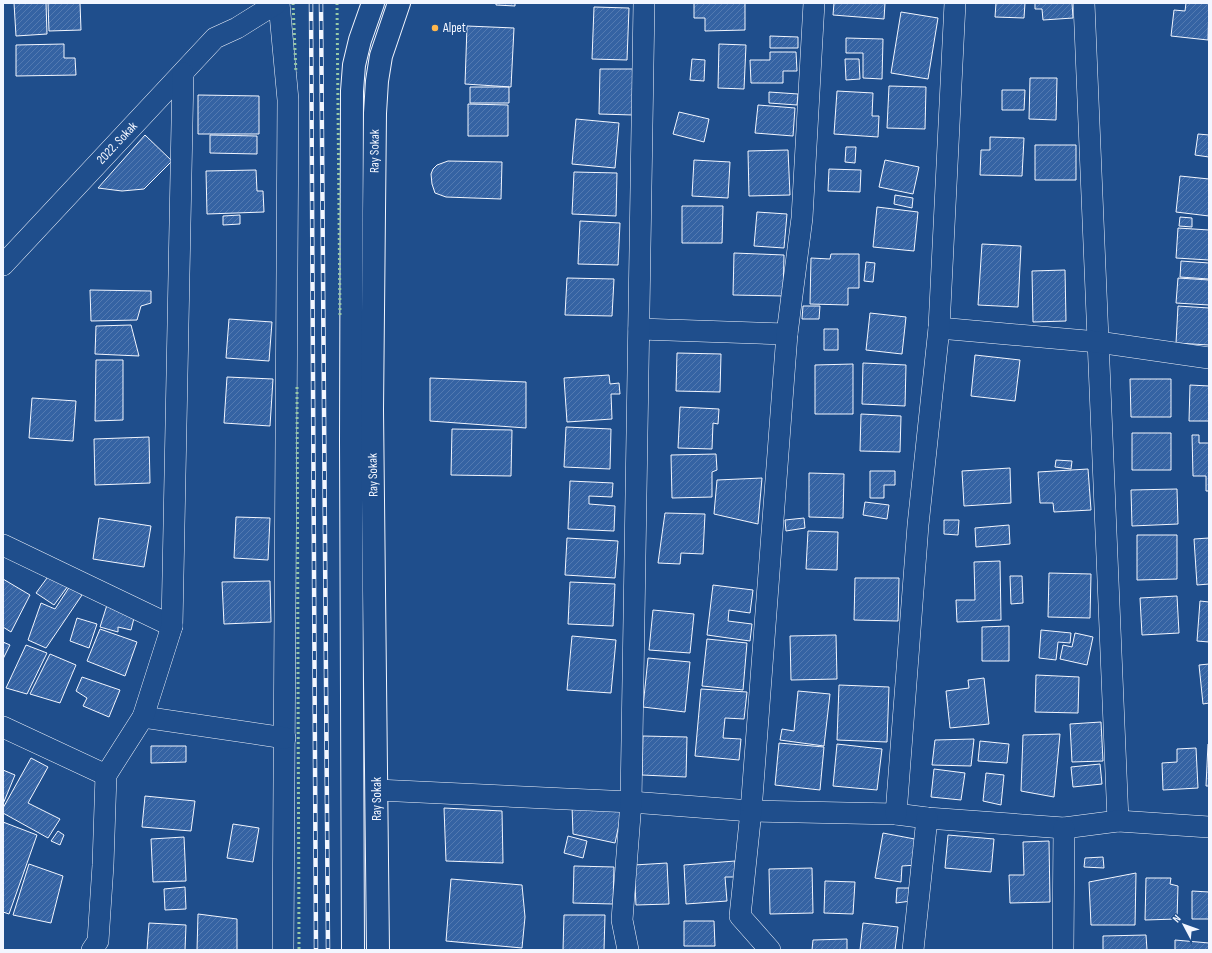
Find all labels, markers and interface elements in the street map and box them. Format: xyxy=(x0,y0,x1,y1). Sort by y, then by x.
place label: Alpet xyxy=(442,20,466,36)
marker: Alpet xyxy=(430,23,440,33)
street label: 2022. Sokak xyxy=(93,118,141,168)
street label: Ray Sokak xyxy=(366,129,383,173)
street label: Ray Sokak xyxy=(365,453,381,497)
street label: Ray Sokak xyxy=(369,777,385,821)
north arrow xyxy=(1164,905,1204,945)
text: N xyxy=(1170,912,1184,925)

